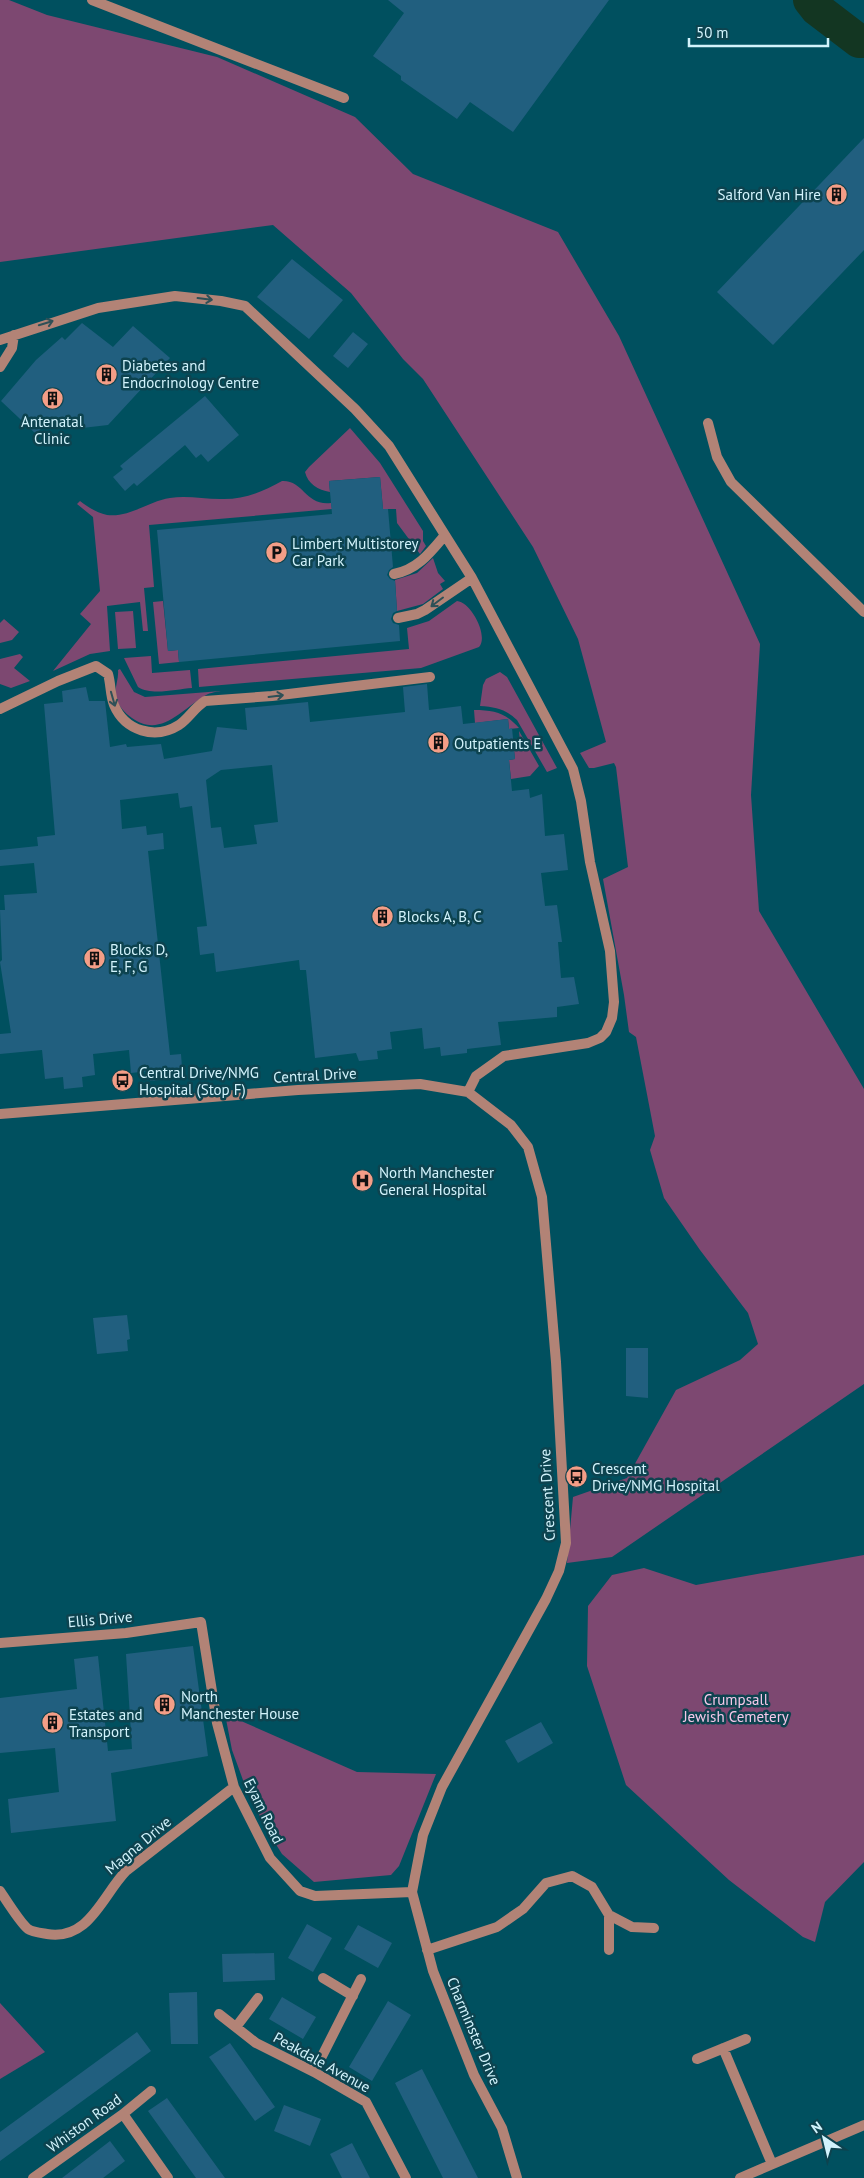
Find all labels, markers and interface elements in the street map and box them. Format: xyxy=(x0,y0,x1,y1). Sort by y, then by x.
scale bar xyxy=(689,15,828,47)
text: 50 m xyxy=(696,23,729,42)
building icon: Salford Van Hire xyxy=(825,182,849,206)
place label: Salford Van Hire xyxy=(718,185,821,204)
one-way arrow xyxy=(197,294,213,304)
one-way arrow xyxy=(38,318,54,328)
place label: Diabetes and Endocrinology Centre xyxy=(122,356,259,392)
building icon: Diabetes and Endocrinology Centre xyxy=(94,362,118,386)
building icon: Antenatal Clinic xyxy=(40,386,64,410)
place label: Antenatal Clinic xyxy=(21,412,84,448)
place label: Limbert Multistorey Car Park xyxy=(292,534,418,570)
parking icon: Limbert Multistorey Car Park xyxy=(264,540,288,564)
one-way arrow xyxy=(431,596,444,607)
one-way arrow xyxy=(109,690,118,706)
one-way arrow xyxy=(268,691,284,701)
building icon: Outpatients E xyxy=(426,731,450,755)
place label: Outpatients E xyxy=(454,734,541,753)
building icon: Blocks A, B, C xyxy=(370,904,394,928)
place label: Blocks A, B, C xyxy=(398,907,482,926)
place label: Blocks D, E, F, G xyxy=(110,940,168,976)
building icon: Blocks D, E, F, G xyxy=(82,946,106,970)
place label: Central Drive/NMG Hospital (Stop F) xyxy=(139,1063,259,1099)
street label: Central Drive xyxy=(273,1063,357,1087)
bus stop icon: Central Drive/NMG Hospital (Stop F) xyxy=(111,1069,135,1093)
place label: North Manchester General Hospital xyxy=(379,1163,494,1199)
hospital icon: North Manchester General Hospital xyxy=(351,1169,375,1193)
street label: Crescent Drive xyxy=(535,1448,559,1542)
place label: Crescent Drive/NMG Hospital xyxy=(592,1459,720,1495)
bus stop icon: Crescent Drive/NMG Hospital xyxy=(564,1465,588,1489)
street label: Ellis Drive xyxy=(67,1607,133,1631)
place label: North Manchester House xyxy=(181,1687,299,1723)
park label: Crumpsall Jewish Cemetery xyxy=(682,1690,789,1726)
building icon: North Manchester House xyxy=(153,1693,177,1717)
place label: Estates and Transport xyxy=(69,1705,142,1741)
building icon: Estates and Transport xyxy=(41,1711,65,1735)
street label: Eyam Road xyxy=(240,1775,288,1847)
street label: Magna Drive xyxy=(101,1812,175,1878)
street label: Charminster Drive xyxy=(443,1974,505,2088)
street label: Peakdale Avenue xyxy=(270,2028,374,2096)
street label: Whiston Road xyxy=(43,2089,125,2157)
north arrow xyxy=(799,2113,849,2163)
text: N xyxy=(808,2117,825,2137)

